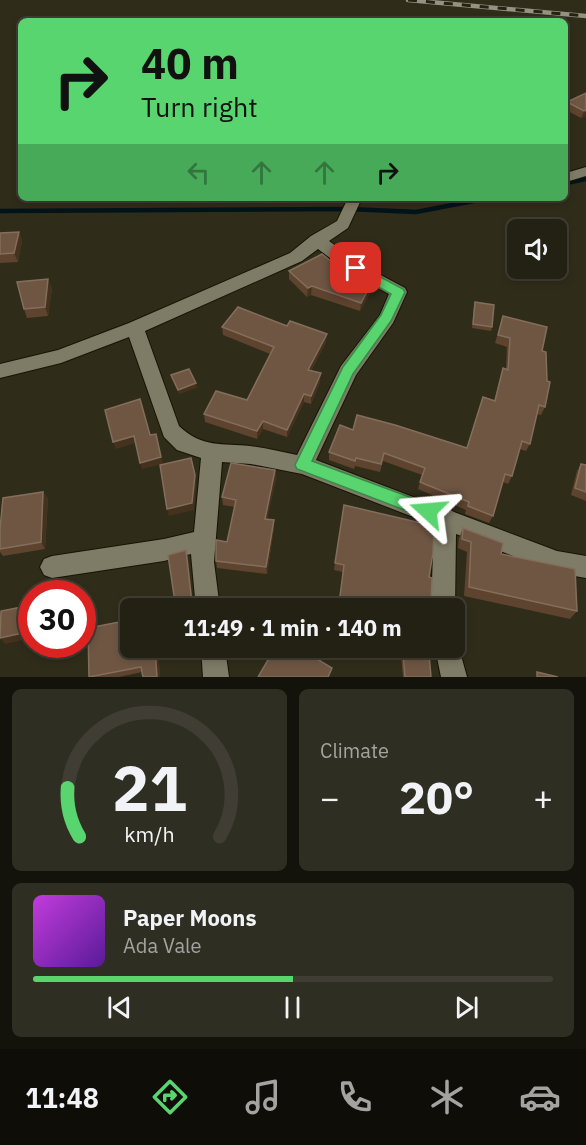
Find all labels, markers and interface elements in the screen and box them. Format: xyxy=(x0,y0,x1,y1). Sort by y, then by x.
text: 40 m xyxy=(141,36,239,91)
icon: right xyxy=(42,42,120,120)
text: Turn right xyxy=(141,89,258,124)
icon: left xyxy=(182,156,215,189)
icon: ahead xyxy=(245,156,278,189)
icon: ahead xyxy=(308,156,341,189)
icon: right xyxy=(371,156,404,189)
map controls xyxy=(507,219,567,279)
button: sound xyxy=(507,219,567,279)
pin xyxy=(330,242,381,293)
icon: arrive xyxy=(339,251,372,284)
position arrow xyxy=(396,479,460,543)
speed limit sign: 30 xyxy=(18,580,96,658)
text: 11:49 · 1 min · 140 m xyxy=(183,613,402,642)
text: Climate xyxy=(320,737,389,764)
text: 21 xyxy=(112,747,187,828)
text: 20° xyxy=(399,768,474,826)
text: − xyxy=(320,776,340,819)
text: + xyxy=(533,776,553,819)
text: km/h xyxy=(124,820,175,848)
text: Paper Moons xyxy=(123,903,256,932)
text: Ada Vale xyxy=(123,932,202,959)
icon: previous xyxy=(103,991,136,1024)
icon: pause xyxy=(276,991,309,1024)
icon: next xyxy=(450,991,483,1024)
icon: directions xyxy=(149,1076,191,1118)
icon: music xyxy=(242,1076,284,1118)
icon: phone xyxy=(334,1076,376,1118)
icon: climate xyxy=(426,1076,468,1118)
icon: car xyxy=(519,1076,561,1118)
text: 11:48 xyxy=(25,1080,99,1115)

